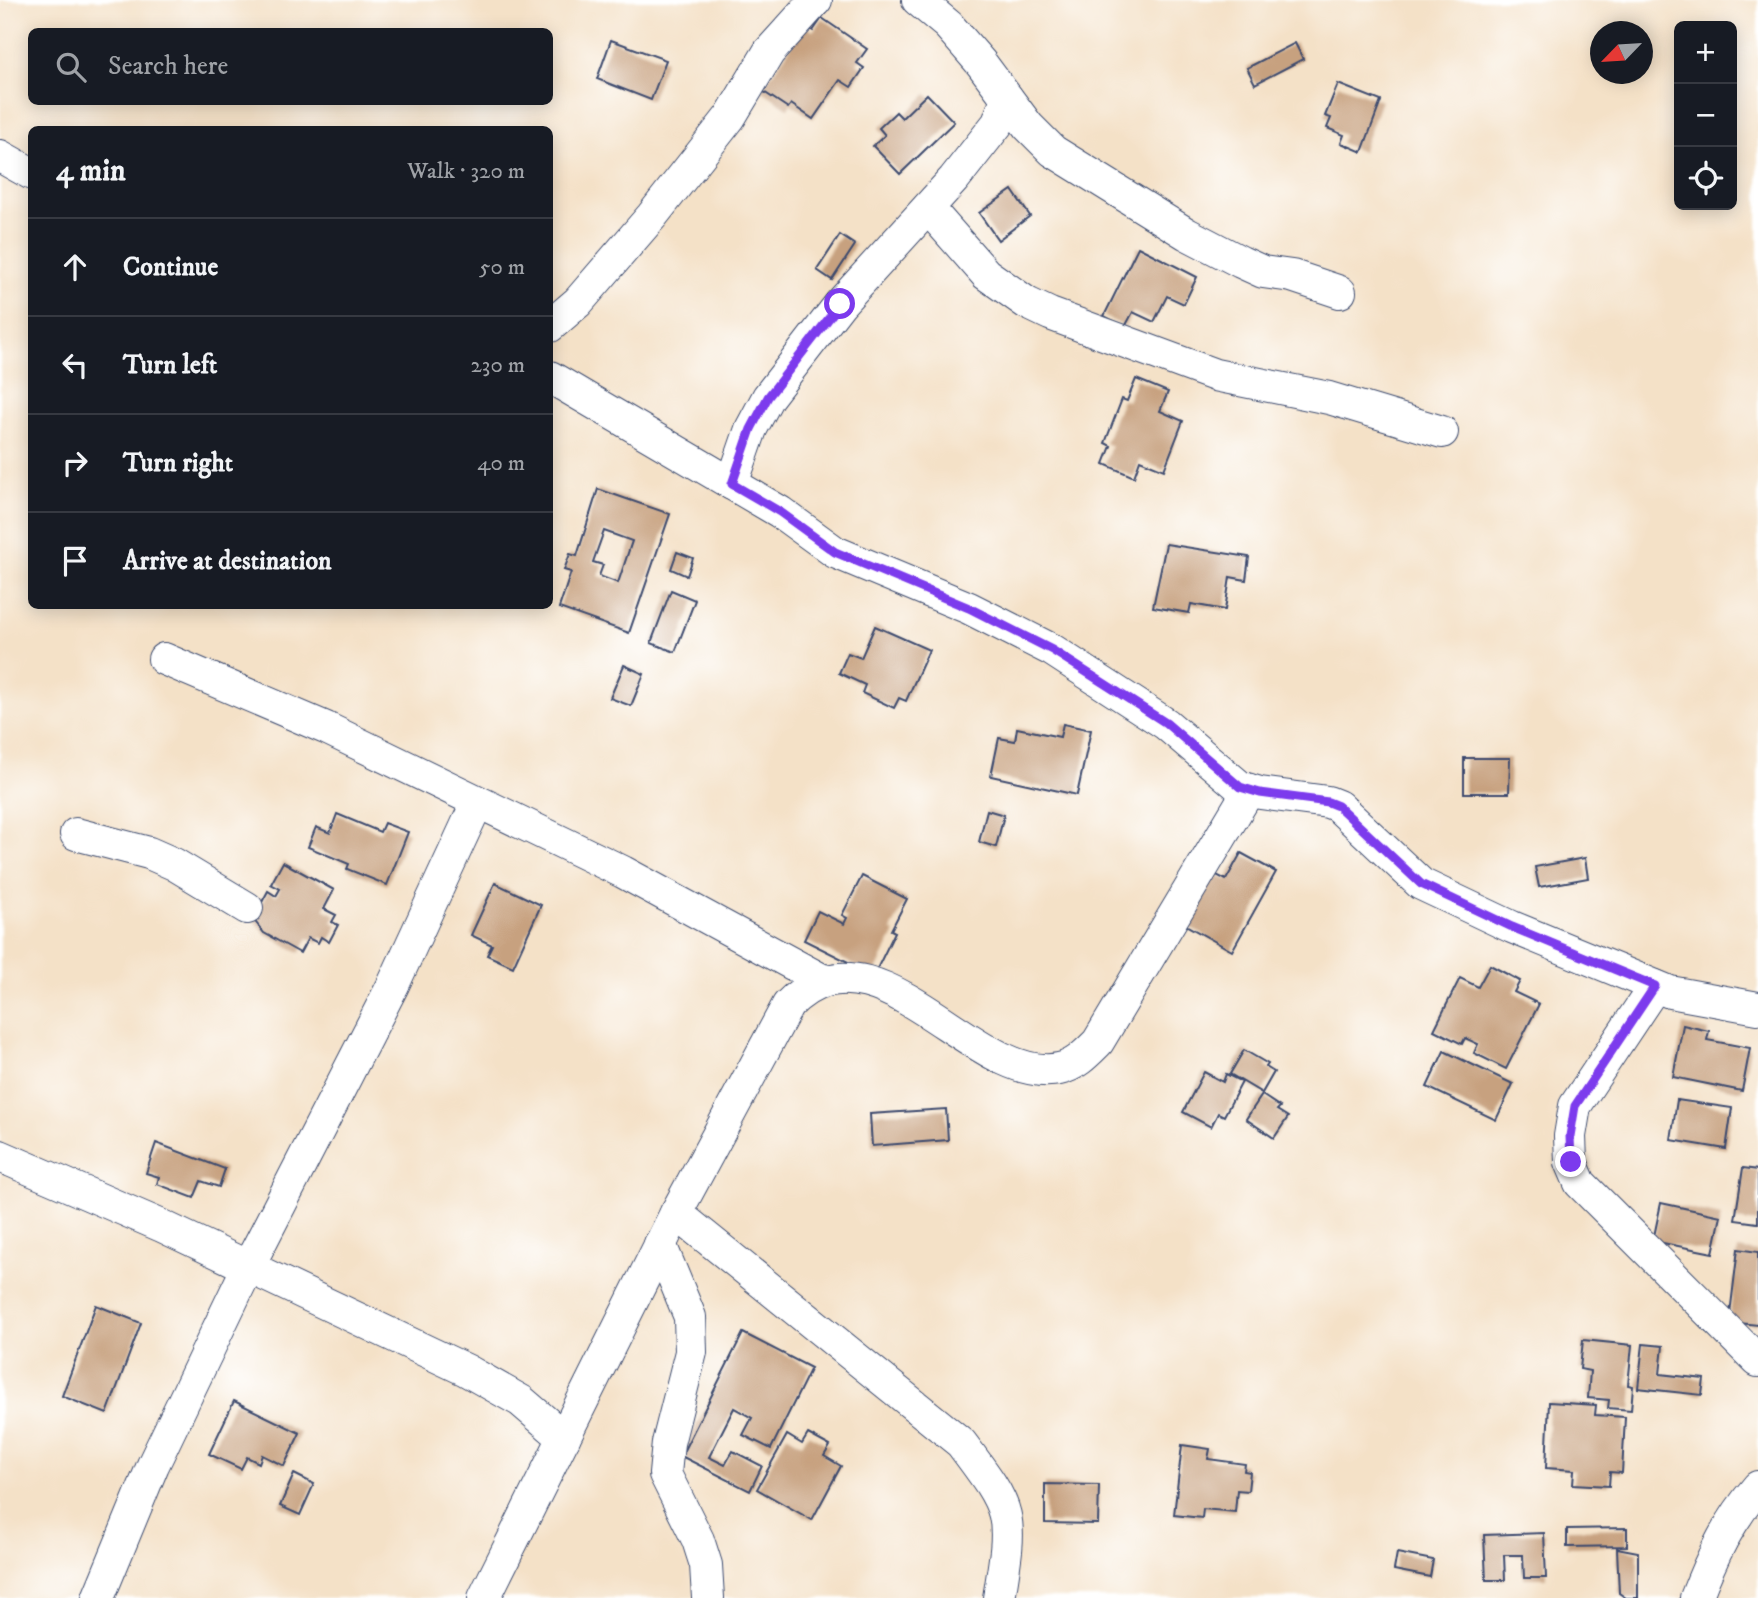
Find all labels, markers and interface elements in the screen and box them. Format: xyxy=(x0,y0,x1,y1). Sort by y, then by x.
north arrow xyxy=(1590,21,1653,84)
map controls xyxy=(1674,21,1737,210)
button: + xyxy=(1674,21,1737,84)
search box xyxy=(28,28,553,105)
icon: search xyxy=(52,48,90,86)
text: Search here xyxy=(108,50,228,83)
button: − xyxy=(1674,84,1737,147)
button: locate xyxy=(1674,147,1737,210)
text: 4 min xyxy=(56,153,126,190)
text: Walk · 320 m xyxy=(407,157,525,186)
icon: ahead xyxy=(56,248,94,286)
text: Continue xyxy=(123,251,218,284)
text: 50 m xyxy=(479,253,525,282)
route start xyxy=(824,288,855,319)
icon: left xyxy=(56,346,94,384)
text: Turn left xyxy=(123,349,217,382)
text: 230 m xyxy=(471,351,525,380)
icon: right xyxy=(56,444,94,482)
text: Turn right xyxy=(123,447,233,480)
text: 40 m xyxy=(477,449,525,478)
icon: arrive xyxy=(56,542,94,580)
text: Arrive at destination xyxy=(123,545,332,578)
route end xyxy=(1555,1146,1586,1177)

